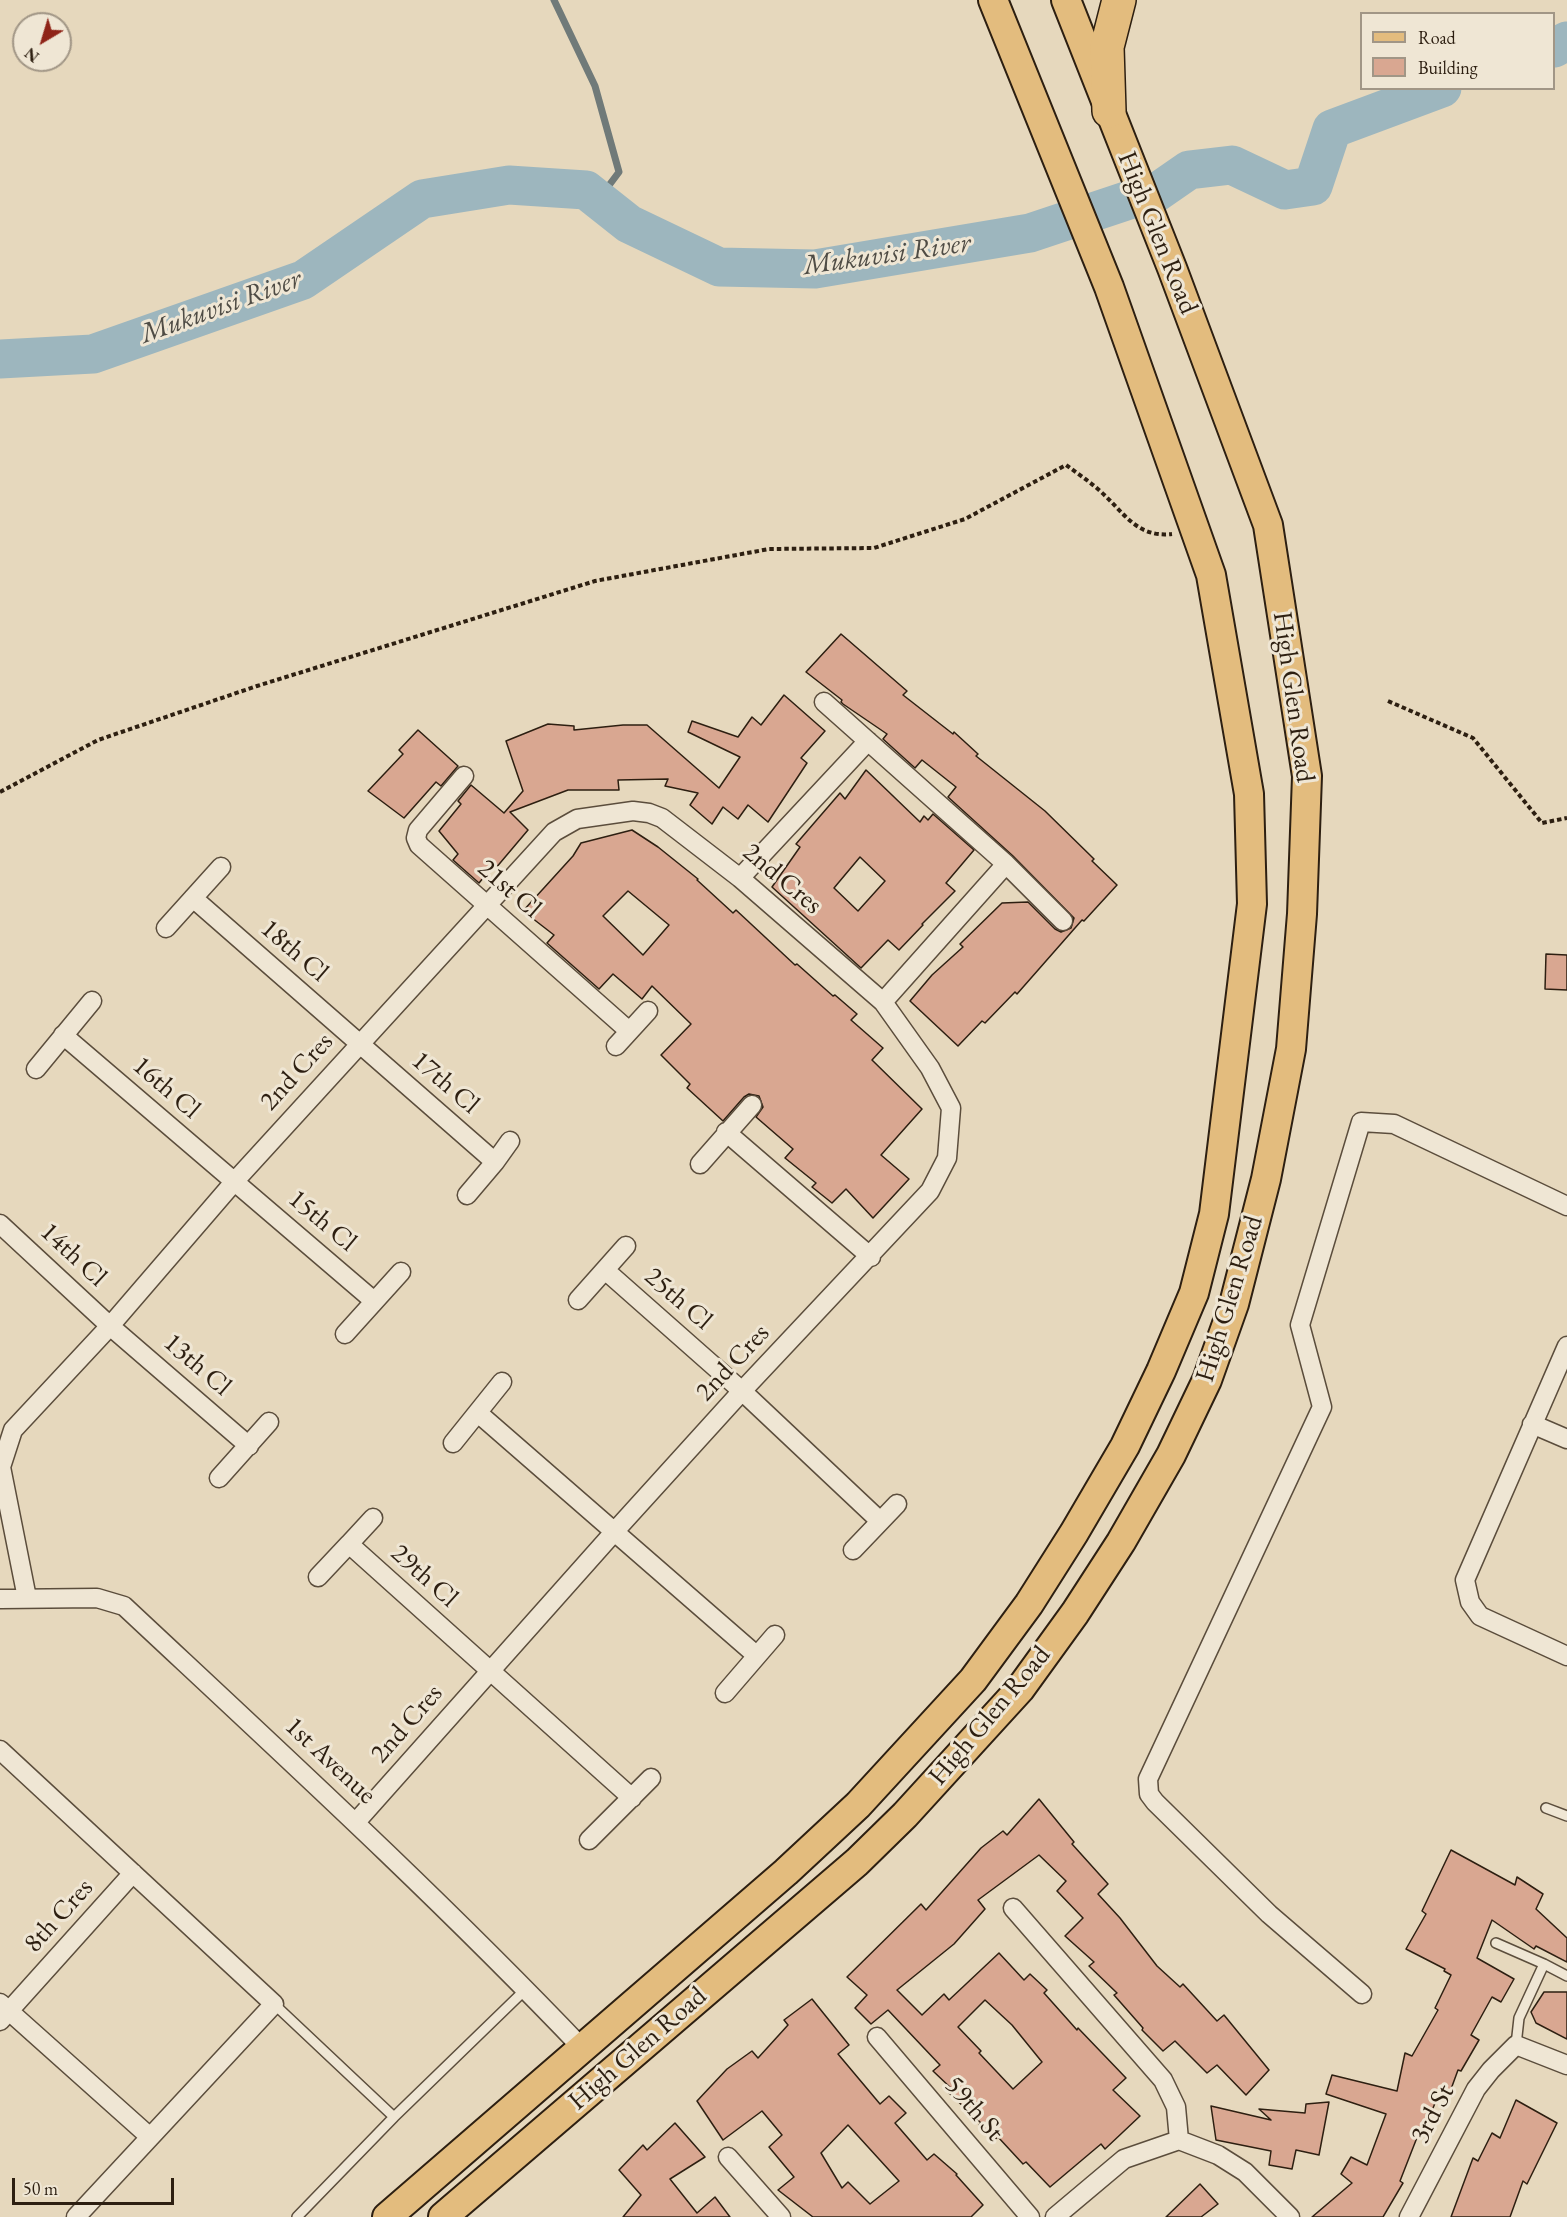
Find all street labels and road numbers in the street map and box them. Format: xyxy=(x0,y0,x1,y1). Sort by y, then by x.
street label: High Glen Road xyxy=(1110,147,1204,319)
street label: High Glen Road xyxy=(1265,609,1321,785)
street label: 2nd Cres xyxy=(736,836,828,922)
street label: 21st Cl xyxy=(470,852,548,926)
street label: 18th Cl xyxy=(253,913,335,989)
street label: 2nd Cres xyxy=(254,1026,340,1118)
street label: 17th Cl xyxy=(404,1045,486,1121)
street label: 16th Cl xyxy=(125,1050,207,1126)
street label: 15th Cl xyxy=(281,1183,363,1259)
street label: High Glen Road xyxy=(1189,1212,1271,1386)
street label: 14th Cl xyxy=(33,1216,113,1294)
street label: 25th Cl xyxy=(637,1261,719,1337)
street label: 2nd Cres xyxy=(689,1318,777,1408)
street label: 13th Cl xyxy=(156,1327,238,1403)
street label: 29th Cl xyxy=(384,1537,464,1615)
street label: High Glen Road xyxy=(922,1640,1058,1792)
street label: 2nd Cres xyxy=(364,1678,450,1770)
street label: 1st Avenue xyxy=(278,1711,382,1811)
street label: 8th Cres xyxy=(17,1872,101,1960)
street label: High Glen Road xyxy=(562,1980,714,2118)
street label: 59th St xyxy=(938,2070,1010,2148)
street label: 3rd St xyxy=(1404,2079,1462,2149)

